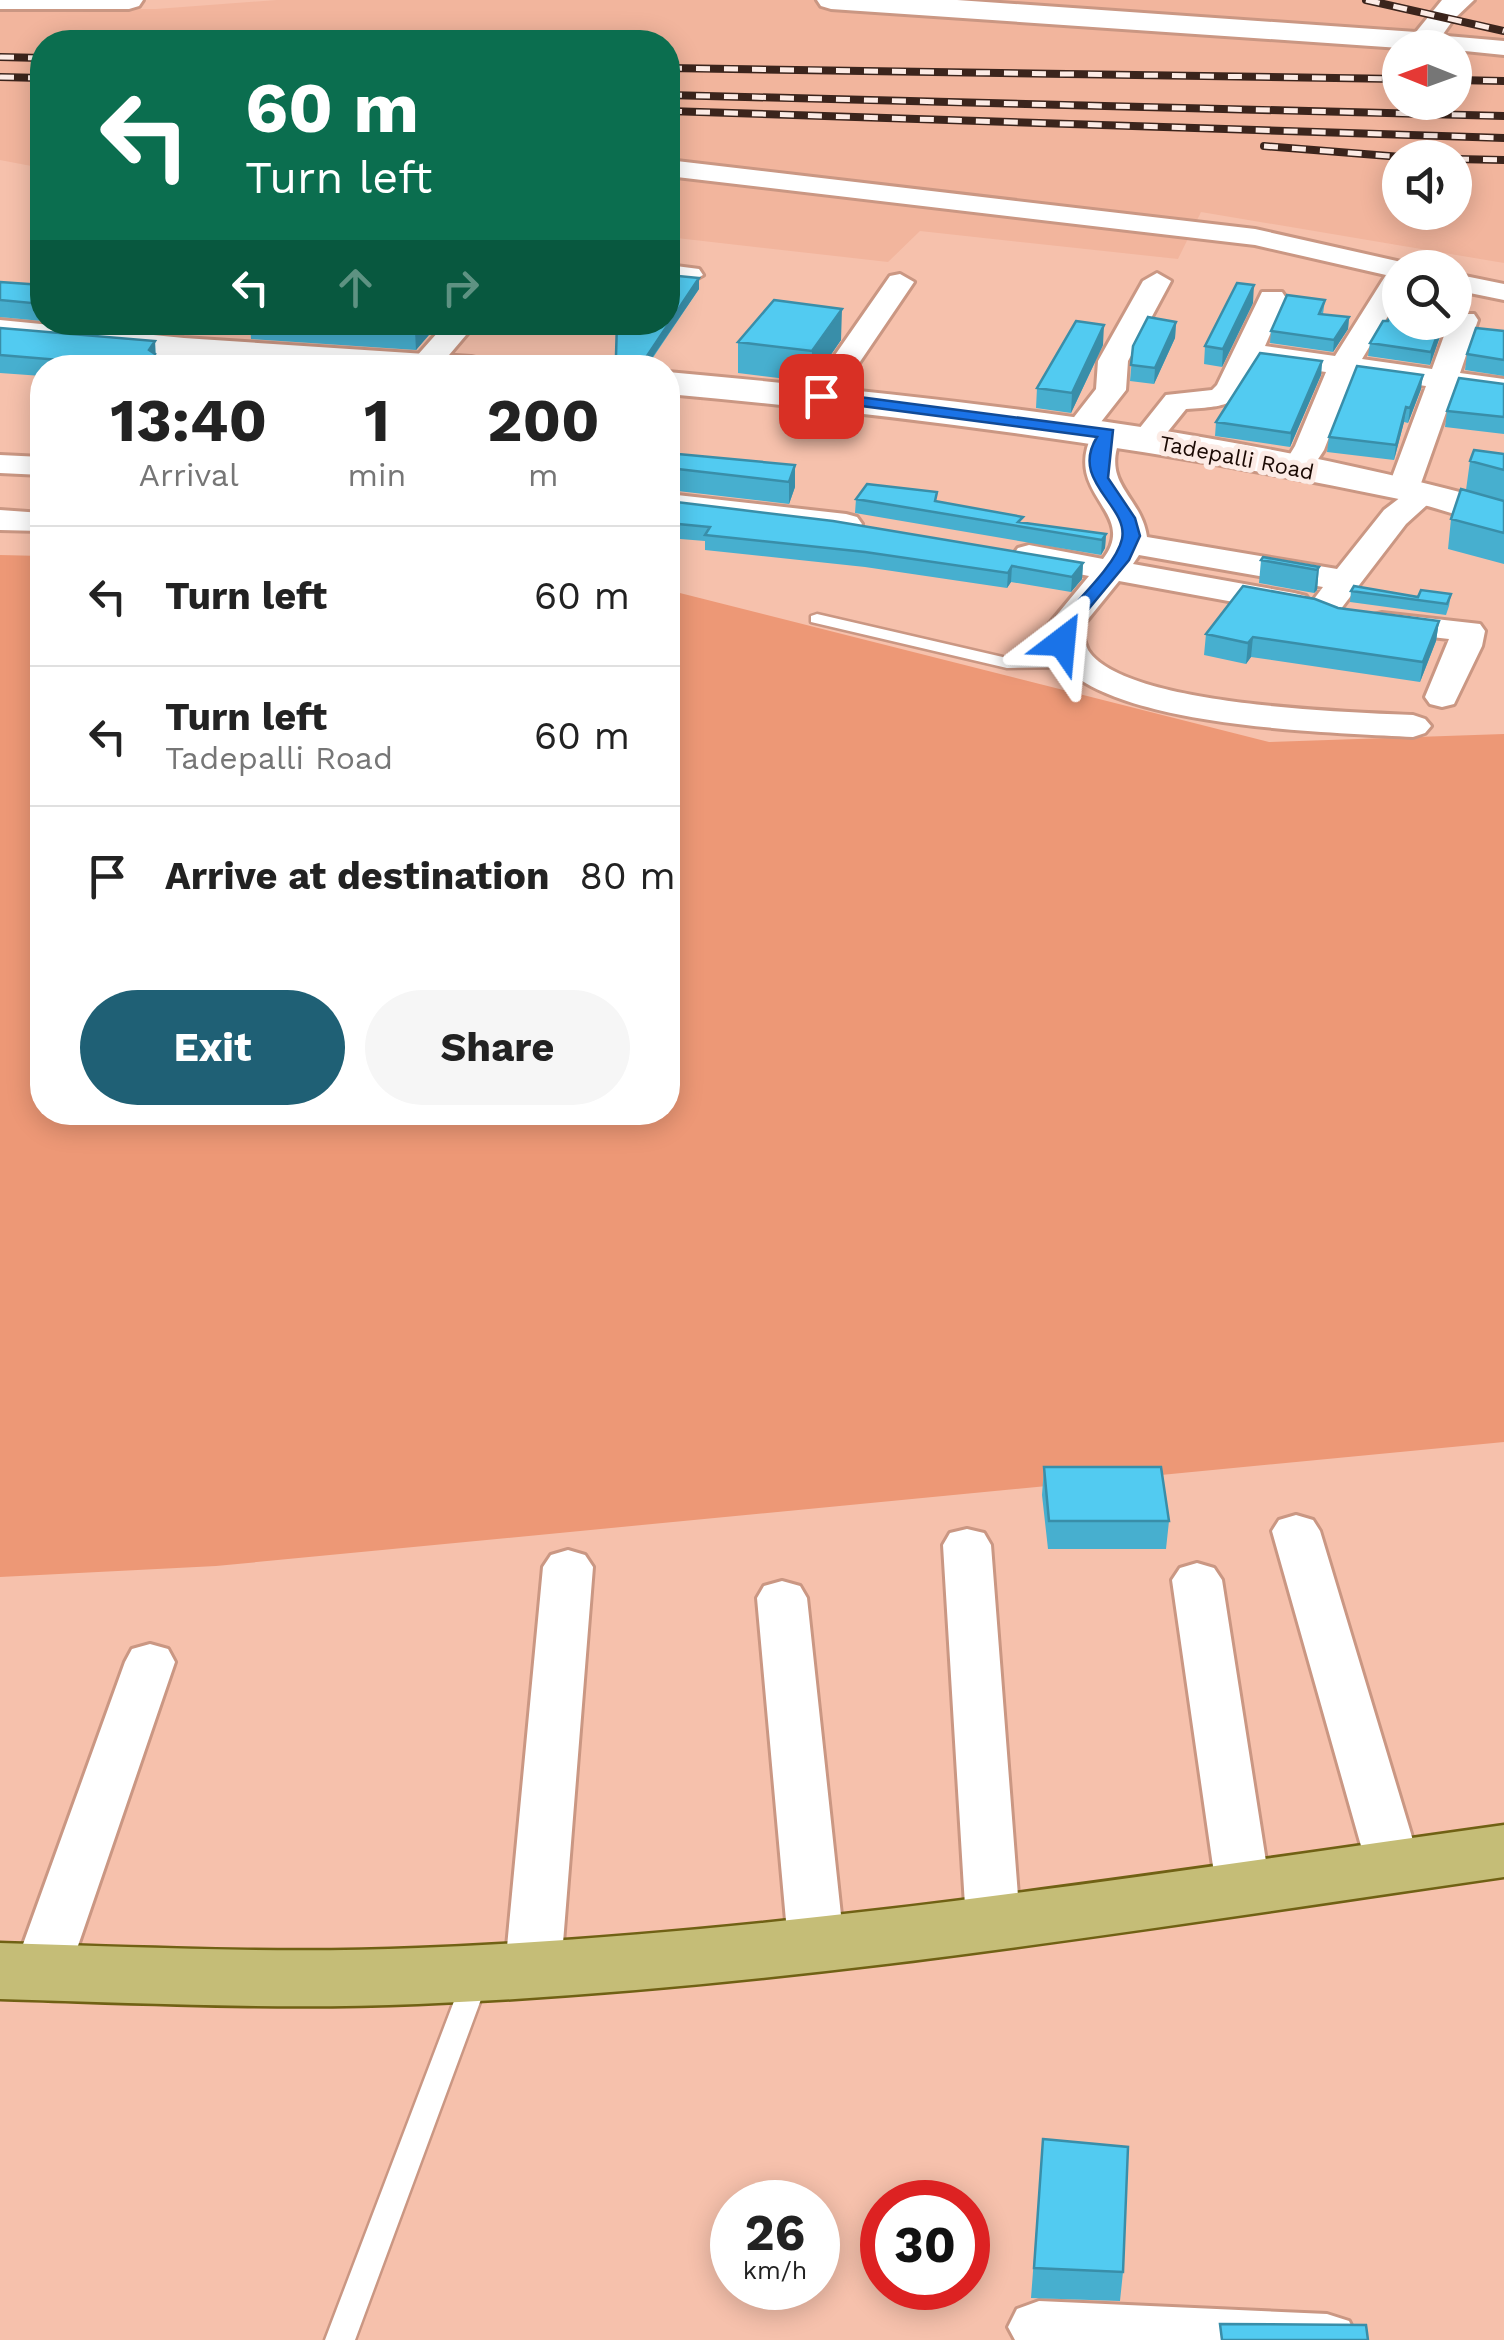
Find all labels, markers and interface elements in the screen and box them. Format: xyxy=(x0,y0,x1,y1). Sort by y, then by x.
north arrow xyxy=(1382,30,1472,120)
map controls xyxy=(1382,30,1472,340)
text: 60 m xyxy=(245,67,419,149)
icon: left xyxy=(80,70,210,200)
button: sound xyxy=(1382,140,1472,230)
text: Turn left xyxy=(245,151,432,204)
button: search xyxy=(1382,250,1472,340)
icon: left xyxy=(223,260,278,315)
icon: ahead xyxy=(328,260,383,315)
icon: right xyxy=(433,260,488,315)
pin xyxy=(779,354,864,439)
icon: arrive xyxy=(794,369,849,424)
text: 13:40 xyxy=(110,385,267,456)
text: 1 xyxy=(364,385,390,456)
text: 200 xyxy=(487,385,600,456)
street label: Tadepalli Road xyxy=(1158,430,1316,485)
text: Arrival xyxy=(139,456,239,494)
text: min xyxy=(348,456,406,494)
text: m xyxy=(528,456,558,494)
icon: left xyxy=(80,569,135,624)
text: Turn left xyxy=(165,574,327,618)
text: 60 m xyxy=(534,574,630,618)
position arrow xyxy=(1010,590,1114,694)
text: Turn left xyxy=(165,695,327,739)
icon: left xyxy=(80,709,135,764)
text: 60 m xyxy=(534,714,630,758)
text: Tadepalli Road xyxy=(165,739,393,777)
icon: arrive xyxy=(80,849,135,904)
text: Arrive at destination xyxy=(165,854,550,898)
text: 80 m xyxy=(580,854,676,898)
button: Exit xyxy=(80,990,345,1105)
button: Share xyxy=(365,990,630,1105)
speed limit sign: 30 xyxy=(860,2180,990,2310)
text: 26 xyxy=(745,2203,805,2262)
text: km/h xyxy=(743,2256,807,2285)

